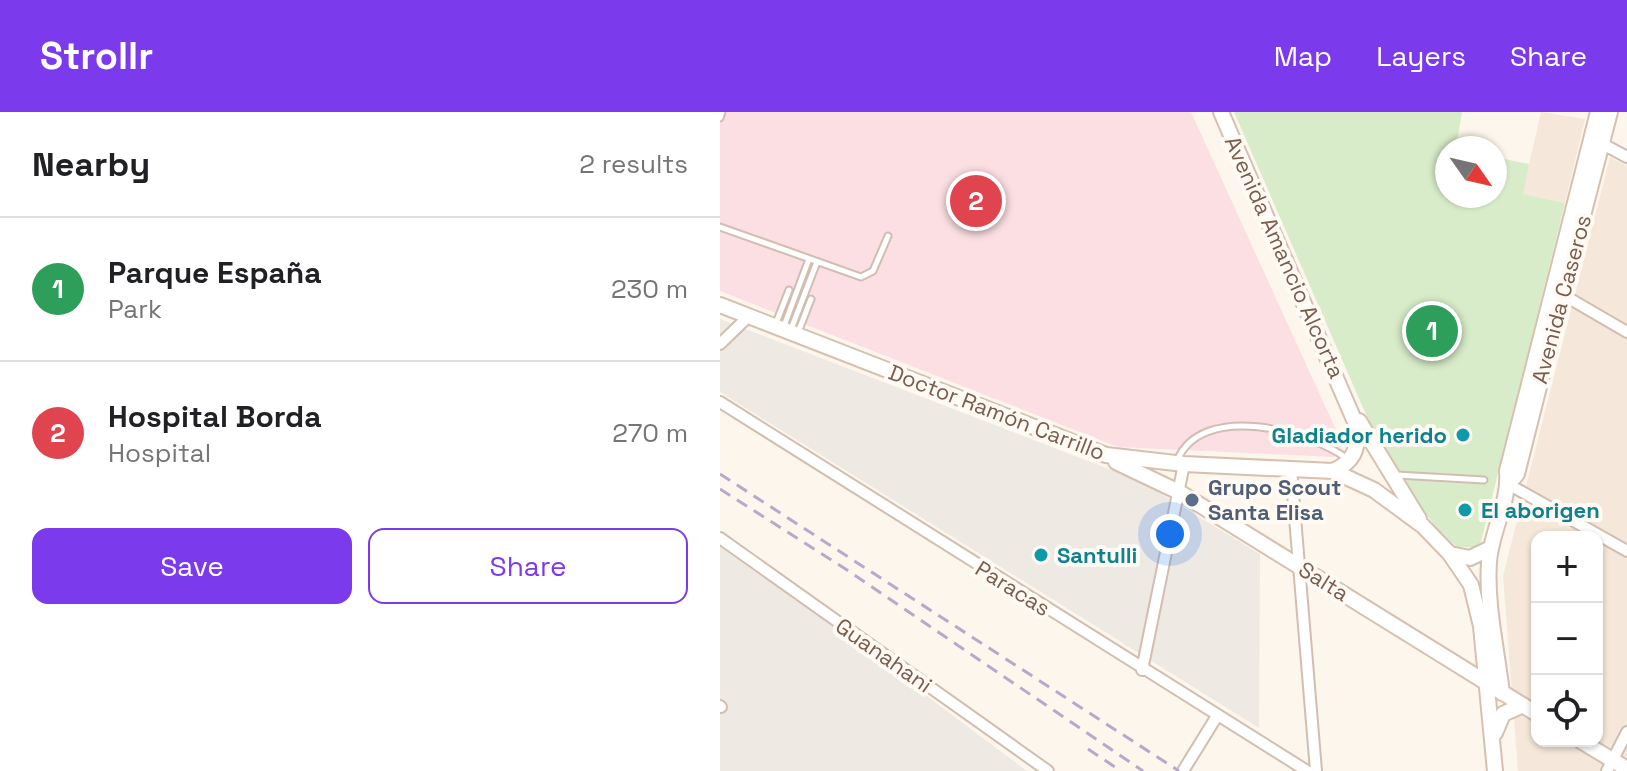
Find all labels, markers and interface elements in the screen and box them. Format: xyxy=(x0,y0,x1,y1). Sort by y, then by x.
text: Strollr xyxy=(40,32,153,80)
text: Map xyxy=(1274,38,1332,74)
text: Layers xyxy=(1376,38,1466,74)
text: Share xyxy=(1510,38,1587,74)
street label: Avenida Amancio Alcorta xyxy=(1219,131,1351,383)
north arrow xyxy=(1435,136,1507,208)
text: Nearby xyxy=(32,143,150,186)
text: 2 results xyxy=(579,147,688,181)
pin: 2 xyxy=(950,171,1002,231)
street label: Avenida Caseros xyxy=(1525,212,1597,386)
text: Parque España xyxy=(108,253,322,292)
text: 1 xyxy=(52,272,64,306)
text: 230 m xyxy=(611,272,688,306)
text: Park xyxy=(108,292,162,326)
pin: 1 xyxy=(1406,301,1458,361)
street label: Doctor Ramón Carrillo xyxy=(885,358,1109,466)
text: Hospital Borda xyxy=(108,397,322,436)
text: 2 xyxy=(50,416,66,450)
text: 270 m xyxy=(612,416,688,450)
place label: Gladiador herido xyxy=(1272,421,1447,449)
marker: Gladiador herido xyxy=(1454,426,1472,444)
text: Hospital xyxy=(108,436,211,470)
place label: Grupo Scout Santa Elisa xyxy=(1208,473,1341,526)
marker: Grupo Scout Santa Elisa xyxy=(1183,491,1201,509)
place label: El aborigen xyxy=(1481,496,1600,524)
marker: El aborigen xyxy=(1456,501,1474,519)
your location xyxy=(1150,514,1190,554)
button: Save xyxy=(32,528,352,604)
button: Share xyxy=(368,528,688,604)
map controls xyxy=(1531,531,1603,747)
button: + xyxy=(1531,531,1603,603)
place label: Santulli xyxy=(1057,541,1137,569)
marker: Santulli xyxy=(1032,546,1050,564)
street label: Paracas xyxy=(970,554,1056,622)
street label: Salta xyxy=(1294,555,1355,607)
button: − xyxy=(1531,603,1603,675)
street label: Guanahani xyxy=(830,611,938,699)
button: locate xyxy=(1531,675,1603,747)

